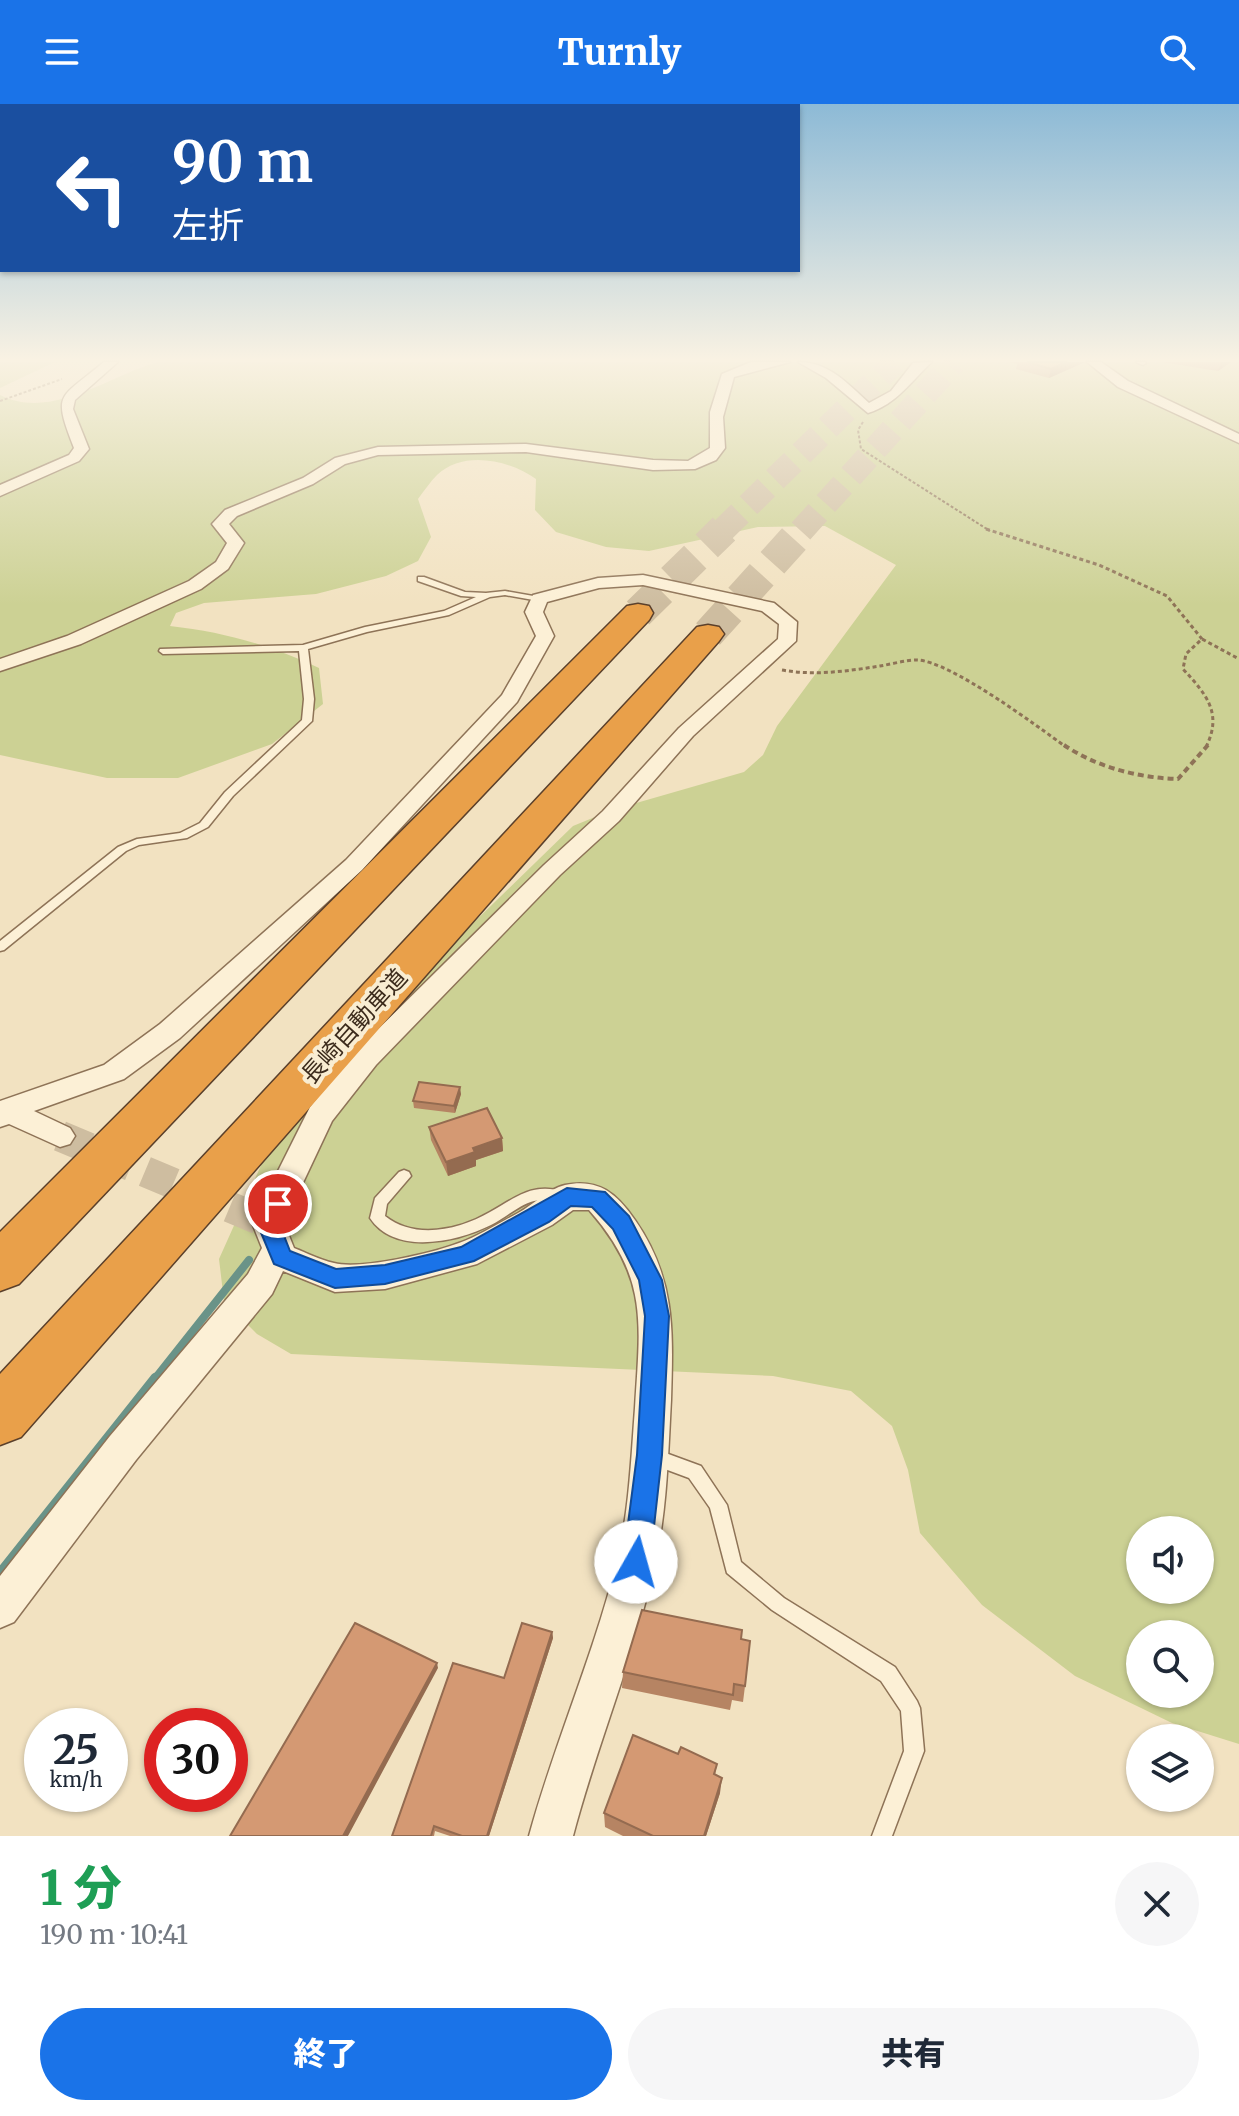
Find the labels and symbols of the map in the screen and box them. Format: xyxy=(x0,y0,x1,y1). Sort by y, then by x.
street label: 長崎自動車道 xyxy=(294,962,414,1090)
pin xyxy=(244,1170,312,1238)
position arrow xyxy=(594,1520,678,1604)
speed limit sign: 30 xyxy=(144,1708,248,1812)

